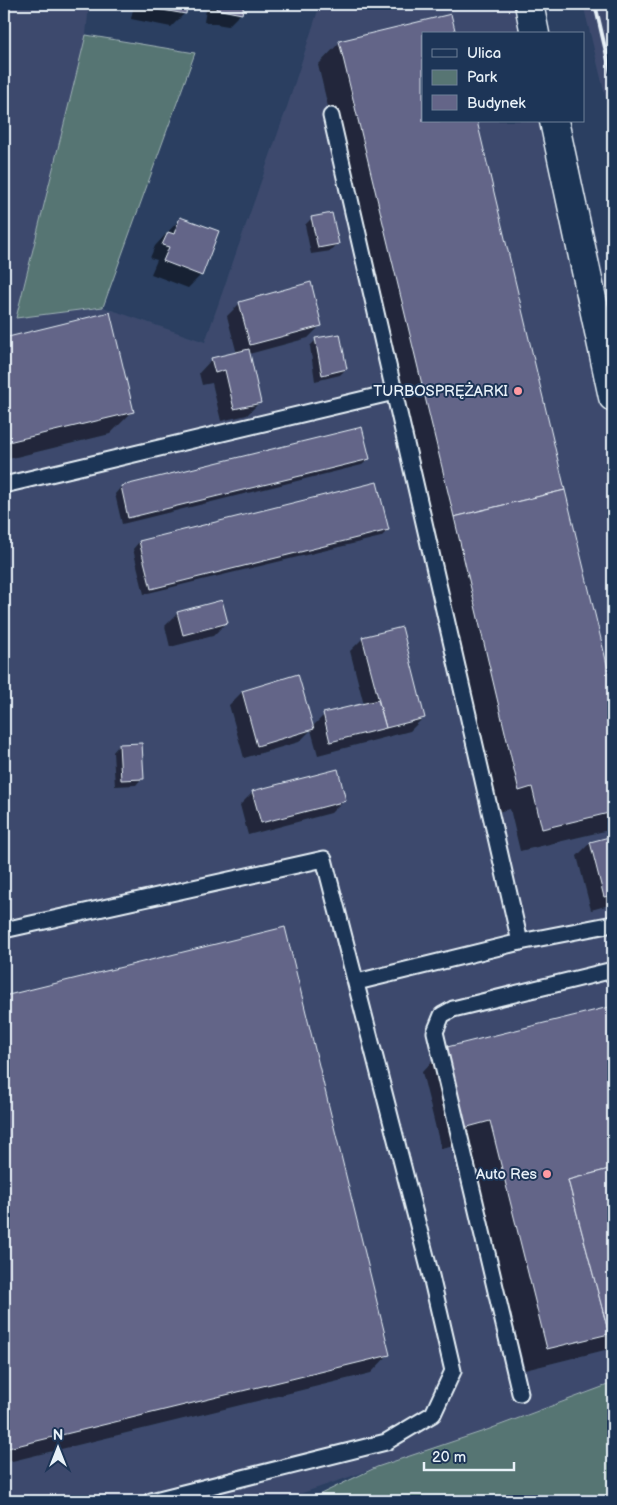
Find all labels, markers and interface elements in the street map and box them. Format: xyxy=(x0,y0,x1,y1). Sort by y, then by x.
legend xyxy=(422,32,584,122)
text: Ulica xyxy=(467,44,501,63)
text: Park xyxy=(467,68,498,87)
text: Budynek xyxy=(467,94,526,113)
place label: TURBOSPRĘŻARKI xyxy=(373,382,508,401)
marker: TURBOSPRĘŻARKI xyxy=(512,385,524,397)
place label: Auto Res xyxy=(476,1165,538,1184)
marker: Auto Res xyxy=(541,1168,553,1180)
north arrow xyxy=(32,1422,82,1472)
text: N xyxy=(53,1427,63,1444)
scale bar xyxy=(424,1440,514,1472)
text: 20 m xyxy=(432,1448,466,1467)

